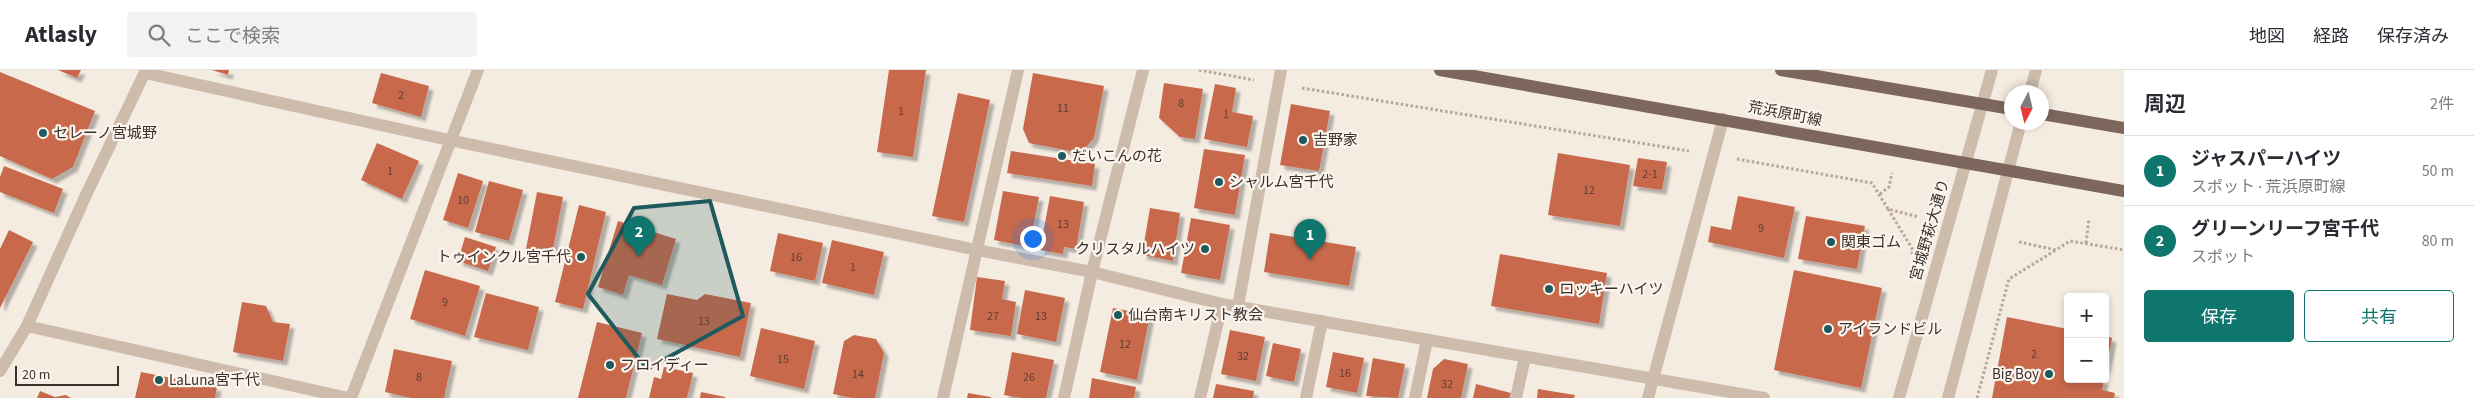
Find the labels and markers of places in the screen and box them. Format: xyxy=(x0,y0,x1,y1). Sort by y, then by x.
place label: セレーノ宮城野 xyxy=(53,123,157,144)
marker: セレーノ宮城野 xyxy=(37,127,49,139)
place label: 吉野家 xyxy=(1313,130,1358,151)
marker: 吉野家 xyxy=(1297,134,1309,146)
place label: だいこんの花 xyxy=(1072,146,1162,167)
marker: だいこんの花 xyxy=(1056,150,1068,162)
place label: シャルム宮千代 xyxy=(1229,172,1334,193)
marker: シャルム宮千代 xyxy=(1213,176,1225,188)
pin: 2 xyxy=(623,216,655,257)
pin: 1 xyxy=(1294,219,1326,260)
place label: 関東ゴム xyxy=(1841,232,1901,253)
marker: 関東ゴム xyxy=(1825,236,1837,248)
place label: クリスタルハイツ xyxy=(1075,239,1195,260)
marker: クリスタルハイツ xyxy=(1199,243,1211,255)
place label: トゥインクル宮千代 xyxy=(436,247,571,268)
marker: トゥインクル宮千代 xyxy=(575,251,587,263)
place label: ロッキーハイツ xyxy=(1559,279,1663,300)
marker: ロッキーハイツ xyxy=(1543,283,1555,295)
place label: 仙台南キリスト教会 xyxy=(1128,305,1263,326)
marker: 仙台南キリスト教会 xyxy=(1112,309,1124,321)
place label: アイランドビル xyxy=(1838,319,1942,340)
marker: アイランドビル xyxy=(1822,323,1834,335)
place label: フロイディー xyxy=(620,355,709,376)
marker: フロイディー xyxy=(604,359,616,371)
place label: Big Boy xyxy=(1992,364,2039,385)
marker: Big Boy xyxy=(2043,368,2055,380)
place label: LaLuna宮千代 xyxy=(169,370,260,391)
marker: LaLuna宮千代 xyxy=(153,374,165,386)

